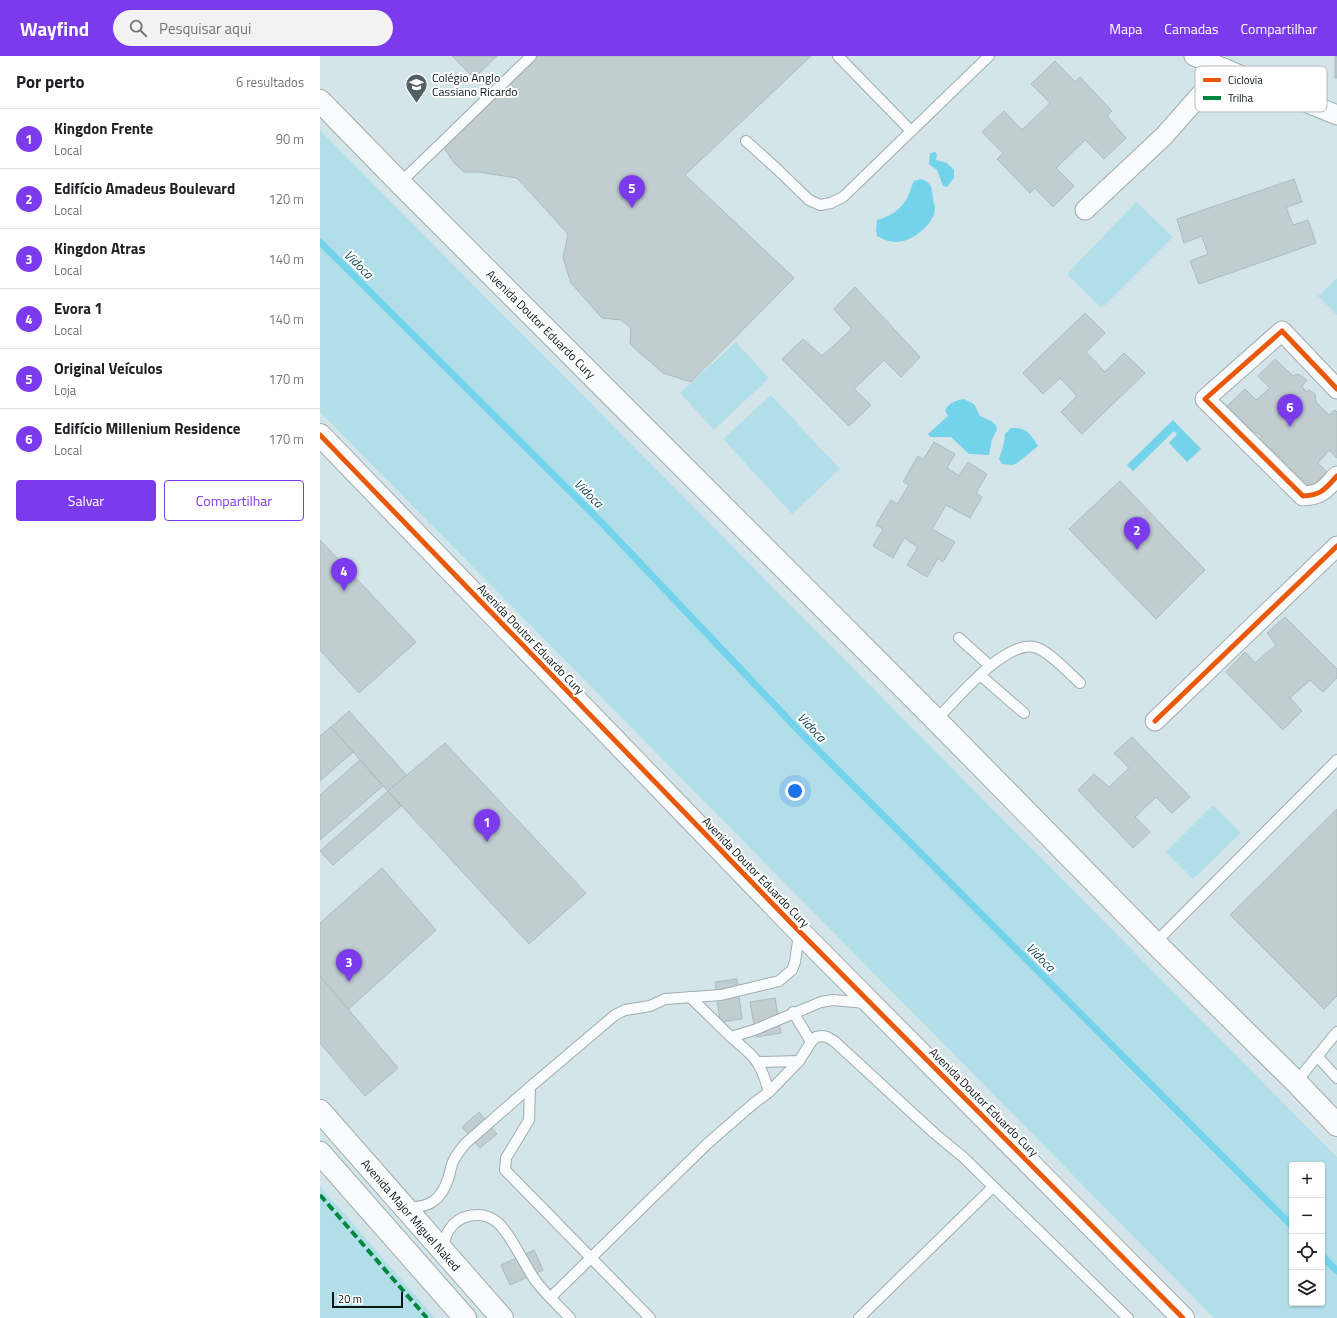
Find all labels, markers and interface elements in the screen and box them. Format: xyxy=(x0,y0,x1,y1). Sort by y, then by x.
search box xyxy=(113,10,393,46)
text: Wayfind xyxy=(20,14,89,43)
icon: search xyxy=(127,17,149,39)
text: Pesquisar aqui xyxy=(159,17,251,40)
text: Mapa xyxy=(1109,18,1142,39)
text: Camadas xyxy=(1164,18,1219,39)
text: Compartilhar xyxy=(1241,18,1317,39)
legend xyxy=(1195,66,1327,112)
place label: Colégio Anglo Cassiano Ricardo xyxy=(432,68,518,101)
text: Por perto xyxy=(16,69,85,95)
school or university icon: Colégio Anglo Cassiano Ricardo xyxy=(404,71,430,104)
text: 6 resultados xyxy=(236,72,304,92)
text: Ciclovia xyxy=(1228,72,1263,88)
text: Trilha xyxy=(1228,90,1254,106)
text: Kingdon Frente xyxy=(54,117,153,140)
text: 1 xyxy=(25,129,33,149)
text: 90 m xyxy=(276,129,304,149)
text: Local xyxy=(54,140,82,160)
pin: 5 xyxy=(619,175,645,208)
text: Edifício Amadeus Boulevard xyxy=(54,177,235,200)
text: 2 xyxy=(25,189,33,209)
text: 120 m xyxy=(268,189,304,209)
text: Local xyxy=(54,200,82,220)
text: Kingdon Atras xyxy=(54,237,146,260)
water label: Vidoca xyxy=(340,245,379,284)
text: 3 xyxy=(25,249,33,269)
text: 140 m xyxy=(268,249,304,269)
text: Local xyxy=(54,260,82,280)
street label: Avenida Doutor Eduardo Cury xyxy=(482,265,600,383)
text: Evora 1 xyxy=(54,297,103,320)
text: 4 xyxy=(25,309,33,329)
text: 140 m xyxy=(268,309,304,329)
text: Local xyxy=(54,320,82,340)
text: Original Veículos xyxy=(54,357,163,380)
text: 5 xyxy=(25,369,33,389)
text: 170 m xyxy=(268,369,304,389)
text: Loja xyxy=(54,380,76,400)
pin: 6 xyxy=(1277,394,1303,427)
text: Edifício Millenium Residence xyxy=(54,417,240,440)
text: 6 xyxy=(25,429,33,449)
text: 170 m xyxy=(268,429,304,449)
text: Local xyxy=(54,440,82,460)
water label: Vidoca xyxy=(570,474,609,513)
button: Salvar xyxy=(16,480,156,521)
button: Compartilhar xyxy=(164,480,304,521)
pin: 2 xyxy=(1124,517,1150,550)
pin: 4 xyxy=(331,558,357,591)
street label: Avenida Doutor Eduardo Cury xyxy=(473,579,589,699)
water label: Vidoca xyxy=(793,708,832,747)
your location xyxy=(785,781,805,801)
pin: 1 xyxy=(474,809,500,842)
street label: Avenida Doutor Eduardo Cury xyxy=(698,812,814,932)
water label: Vidoca xyxy=(1022,938,1061,977)
pin: 3 xyxy=(336,949,362,982)
street label: Avenida Doutor Eduardo Cury xyxy=(925,1043,1043,1161)
street label: Avenida Major Miguel Naked xyxy=(357,1155,465,1275)
map controls xyxy=(1289,1162,1325,1306)
button: + xyxy=(1289,1162,1325,1198)
button: − xyxy=(1289,1198,1325,1234)
button: locate xyxy=(1289,1234,1325,1270)
button: layers xyxy=(1289,1270,1325,1306)
scale bar xyxy=(332,1290,403,1309)
text: 20 m xyxy=(338,1291,362,1307)

